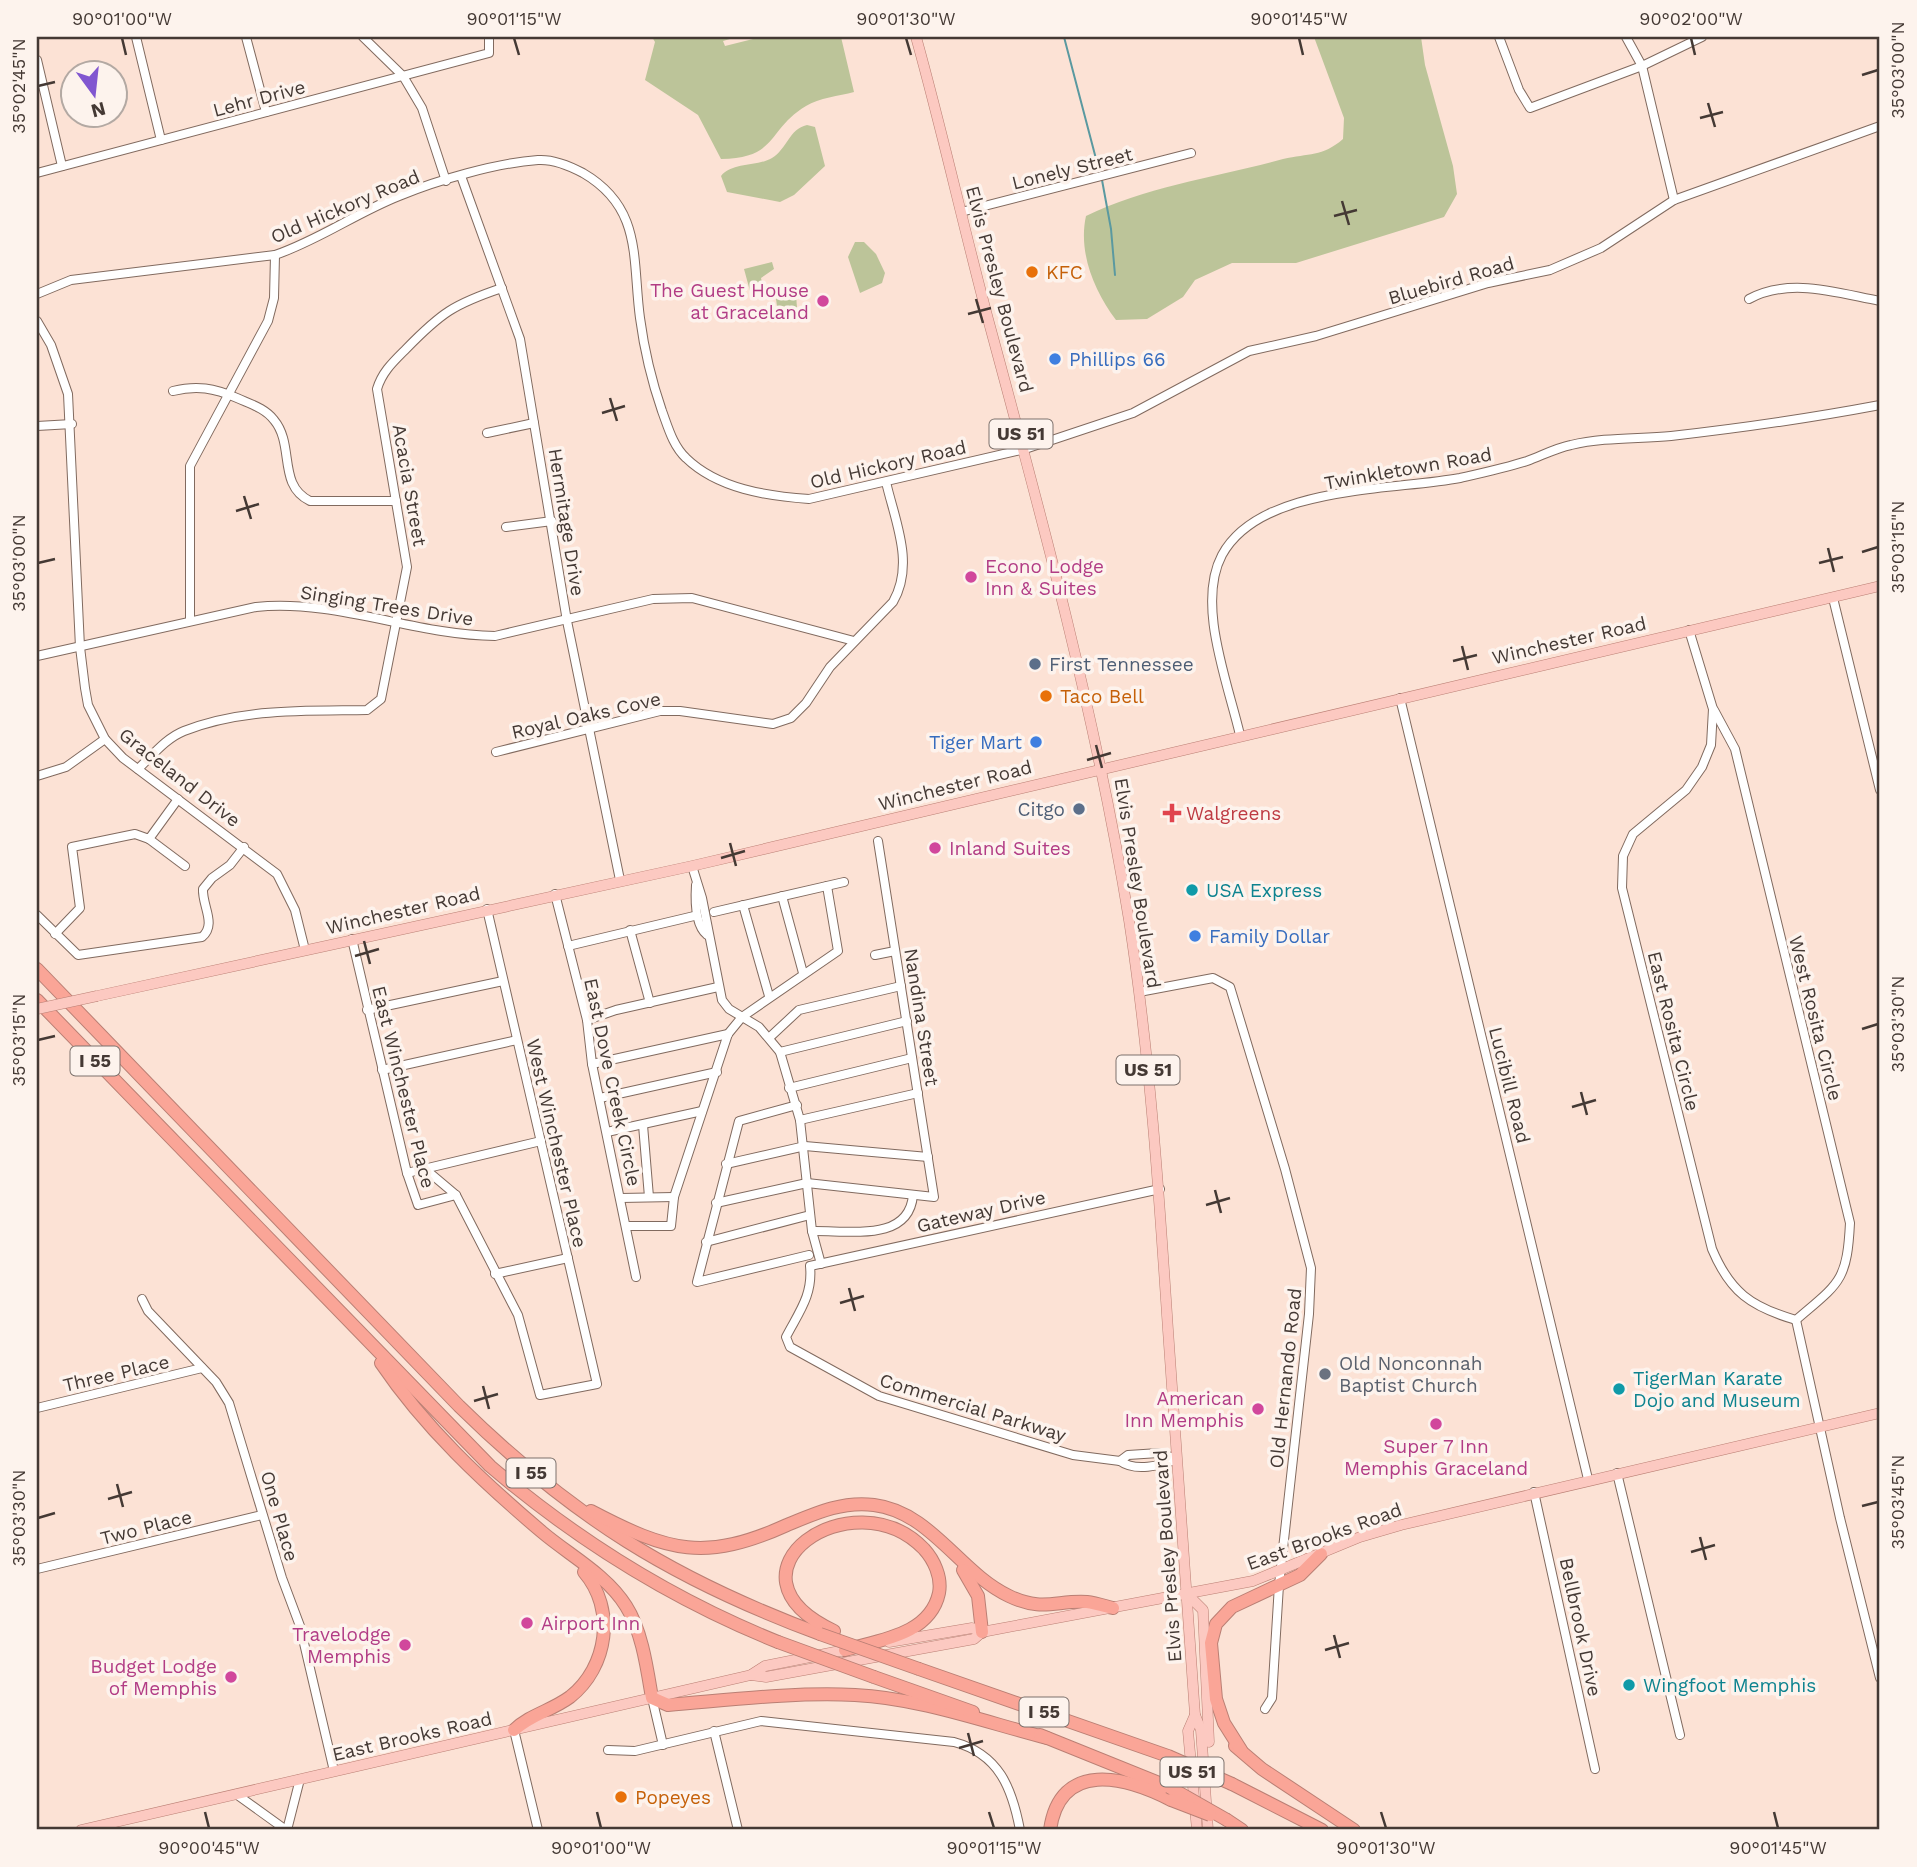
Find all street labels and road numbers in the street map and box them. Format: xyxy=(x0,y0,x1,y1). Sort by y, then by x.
street label: Lehr Drive xyxy=(210,75,308,122)
street label: Lonely Street xyxy=(1009,142,1135,195)
street label: Old Hickory Road xyxy=(267,165,423,248)
street label: Elvis Presley Boulevard xyxy=(961,183,1038,395)
street label: Bluebird Road xyxy=(1385,251,1517,309)
road number: US 51 xyxy=(990,420,1052,448)
street label: Acacia Street xyxy=(387,422,432,548)
street label: Old Hickory Road xyxy=(808,435,969,494)
street label: Twinkletown Road xyxy=(1322,442,1494,495)
street label: Hermitage Drive xyxy=(543,447,590,598)
street label: Singing Trees Drive xyxy=(299,580,475,631)
street label: Winchester Road xyxy=(1490,612,1648,669)
street label: Royal Oaks Cove xyxy=(509,687,663,744)
street label: Graceland Drive xyxy=(114,723,245,832)
street label: Winchester Road xyxy=(876,755,1034,816)
street label: Elvis Presley Boulevard xyxy=(1109,776,1166,990)
street label: Winchester Road xyxy=(324,882,482,939)
street label: West Rosita Circle xyxy=(1784,933,1847,1103)
street label: Nandina Street xyxy=(899,947,944,1088)
street label: East Rosita Circle xyxy=(1643,949,1704,1113)
street label: East Dove Creek Circle xyxy=(579,976,646,1188)
street label: East Winchester Place xyxy=(367,984,440,1191)
street label: Lucibill Road xyxy=(1484,1024,1535,1146)
street label: West Winchester Place xyxy=(521,1037,592,1250)
road number: I 55 xyxy=(70,1046,119,1076)
road number: US 51 xyxy=(1116,1056,1180,1084)
street label: Gateway Drive xyxy=(914,1185,1048,1238)
street label: Old Hernando Road xyxy=(1265,1287,1306,1469)
street label: Three Place xyxy=(61,1350,172,1397)
street label: Commercial Parkway xyxy=(877,1368,1069,1447)
street label: Elvis Presley Boulevard xyxy=(1149,1449,1186,1663)
road number: I 55 xyxy=(506,1458,556,1488)
street label: One Place xyxy=(256,1468,303,1564)
street label: East Brooks Road xyxy=(1243,1498,1405,1575)
street label: Two Place xyxy=(98,1505,194,1550)
street label: Bellbrook Drive xyxy=(1555,1556,1606,1699)
road number: I 55 xyxy=(1020,1698,1068,1727)
street label: East Brooks Road xyxy=(330,1707,494,1766)
road number: US 51 xyxy=(1160,1758,1224,1786)

